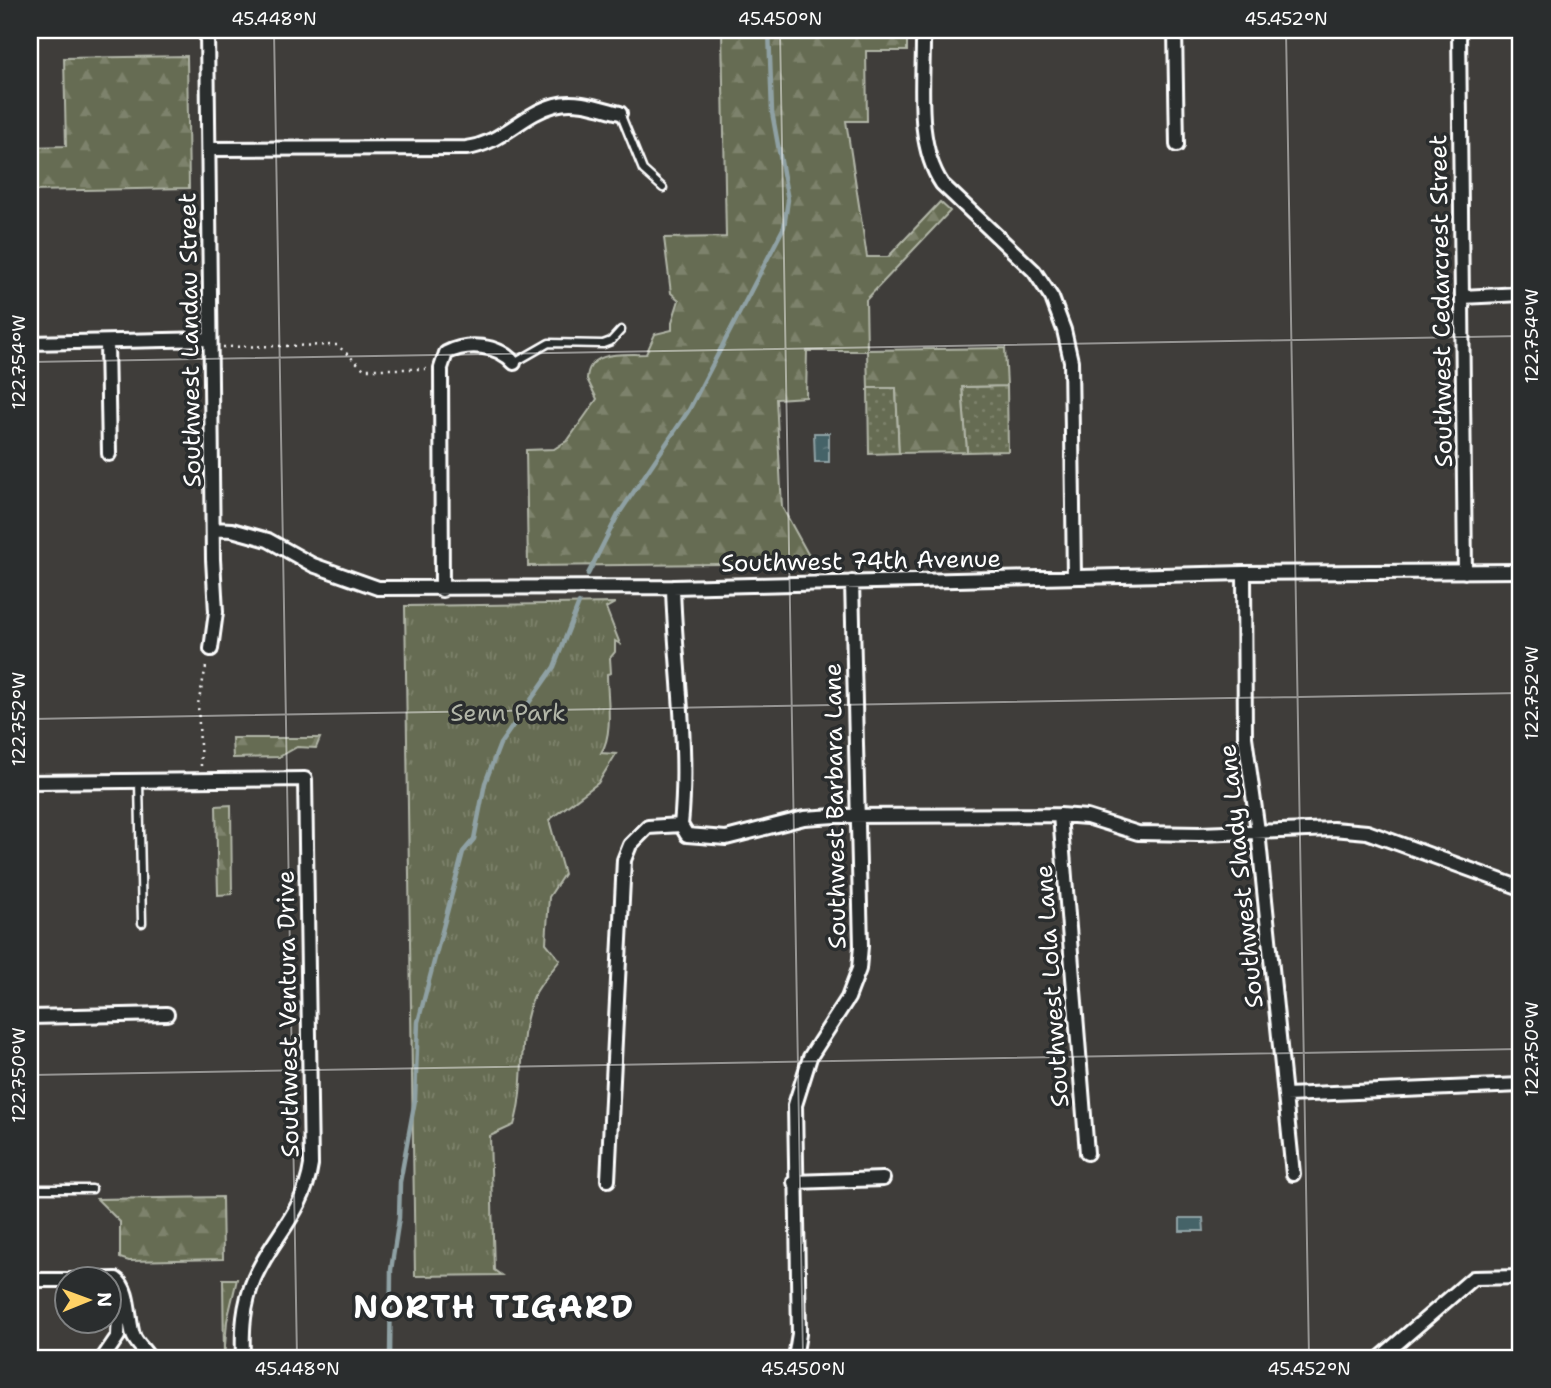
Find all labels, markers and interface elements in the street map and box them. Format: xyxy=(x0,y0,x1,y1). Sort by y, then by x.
text: 45.448°N xyxy=(231,7,317,31)
text: 45.450°N xyxy=(738,7,822,31)
text: 45.452°N xyxy=(1244,7,1328,31)
street label: Southwest Cedarcrest Street xyxy=(1422,134,1460,468)
street label: Southwest Landau Street xyxy=(171,192,209,488)
text: 122.754°W xyxy=(1520,288,1544,384)
text: 122.754°W xyxy=(7,314,31,410)
street label: Southwest 74th Avenue xyxy=(721,543,1001,579)
text: 122.752°W xyxy=(1520,646,1544,740)
street label: Southwest Barbara Lane xyxy=(817,663,853,949)
text: 122.752°W xyxy=(7,672,31,766)
park label: Senn Park xyxy=(450,697,566,729)
street label: Southwest Shady Lane xyxy=(1211,742,1271,1010)
street label: Southwest Lola Lane xyxy=(1028,864,1076,1108)
street label: Southwest Ventura Drive xyxy=(269,870,307,1158)
text: 122.750°W xyxy=(1520,1001,1544,1097)
text: 122.750°W xyxy=(7,1027,31,1123)
north arrow xyxy=(52,1266,122,1336)
district label: NORTH TIGARD xyxy=(353,1285,635,1328)
text: N xyxy=(92,1292,117,1307)
text: 45.448°N xyxy=(254,1357,340,1381)
text: 45.450°N xyxy=(761,1357,845,1381)
text: 45.452°N xyxy=(1267,1357,1351,1381)

